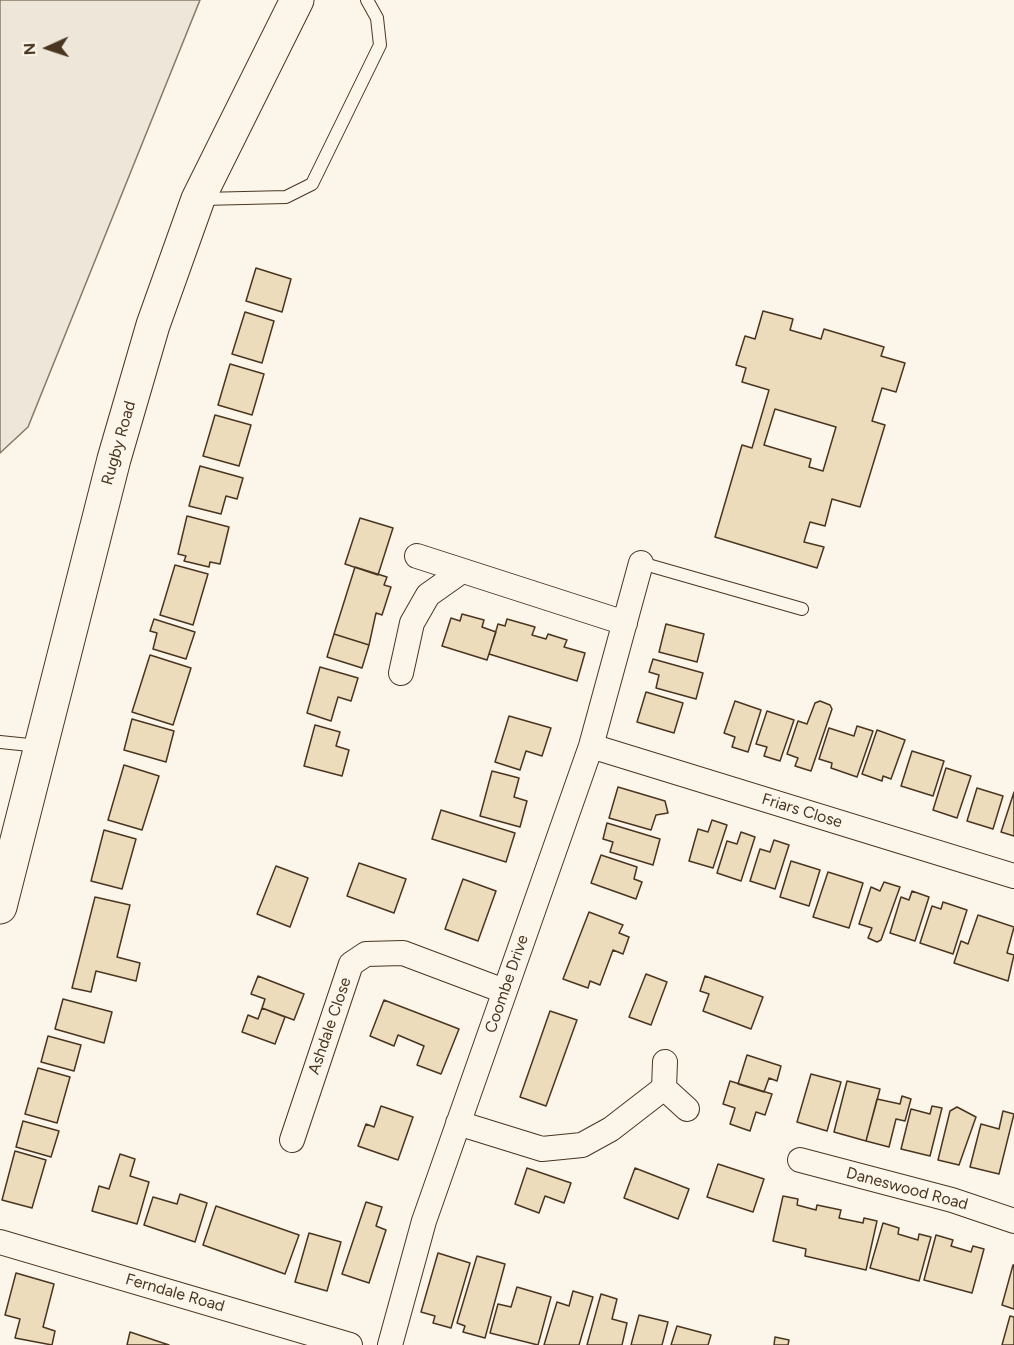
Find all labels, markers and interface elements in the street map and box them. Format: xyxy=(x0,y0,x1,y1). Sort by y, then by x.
north arrow xyxy=(18,18,78,78)
text: N xyxy=(20,42,39,56)
street label: Rugby Road xyxy=(98,399,140,487)
street label: Friars Close xyxy=(759,790,845,832)
street label: Coombe Drive xyxy=(481,932,533,1036)
street label: Ashdale Close xyxy=(304,975,356,1077)
street label: Daneswood Road xyxy=(844,1164,970,1214)
street label: Ferndale Road xyxy=(123,1270,227,1316)

